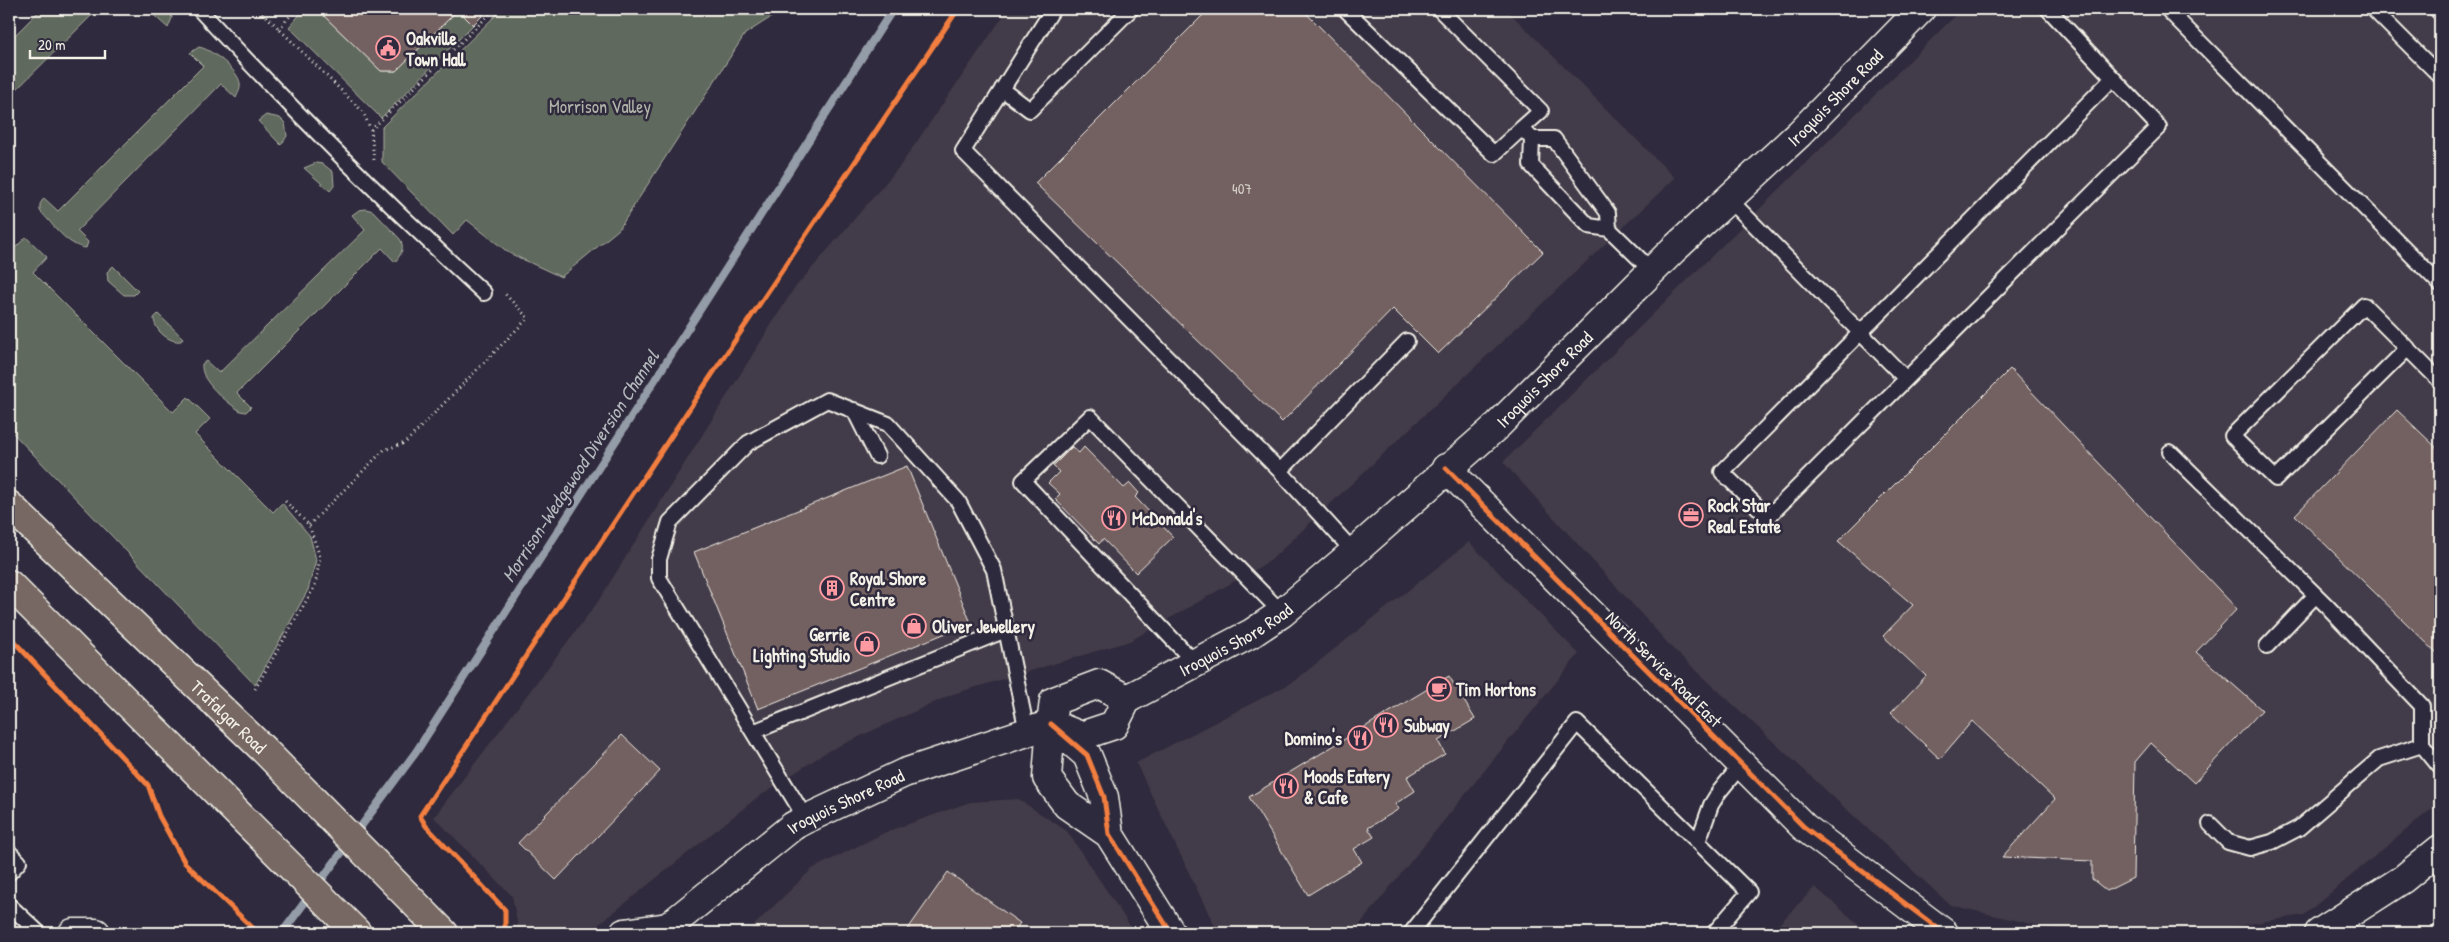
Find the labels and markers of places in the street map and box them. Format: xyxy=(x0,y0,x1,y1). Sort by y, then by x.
place label: Oakville Town Hall xyxy=(405,26,467,72)
public building icon: Oakville Town Hall xyxy=(375,35,401,61)
place label: Rock Star Real Estate xyxy=(1708,493,1782,539)
office icon: Rock Star Real Estate xyxy=(1678,502,1704,528)
restaurant icon: McDonald's xyxy=(1101,505,1127,531)
place label: McDonald's xyxy=(1132,506,1202,531)
place label: Royal Shore Centre xyxy=(850,566,927,612)
building icon: Royal Shore Centre xyxy=(819,575,845,601)
shop icon: Oliver Jewellery xyxy=(901,613,927,639)
place label: Oliver Jewellery xyxy=(932,614,1035,640)
place label: Gerrie Lighting Studio xyxy=(753,622,851,669)
shop icon: Gerrie Lighting Studio xyxy=(854,631,880,657)
cafe icon: Tim Hortons xyxy=(1426,676,1452,702)
place label: Tim Hortons xyxy=(1455,677,1536,702)
restaurant icon: Subway xyxy=(1373,712,1399,738)
place label: Subway xyxy=(1404,713,1450,739)
restaurant icon: Domino's xyxy=(1347,725,1373,751)
place label: Domino's xyxy=(1285,726,1342,751)
place label: Moods Eatery & Cafe xyxy=(1304,764,1391,810)
restaurant icon: Moods Eatery & Cafe xyxy=(1273,773,1299,799)

